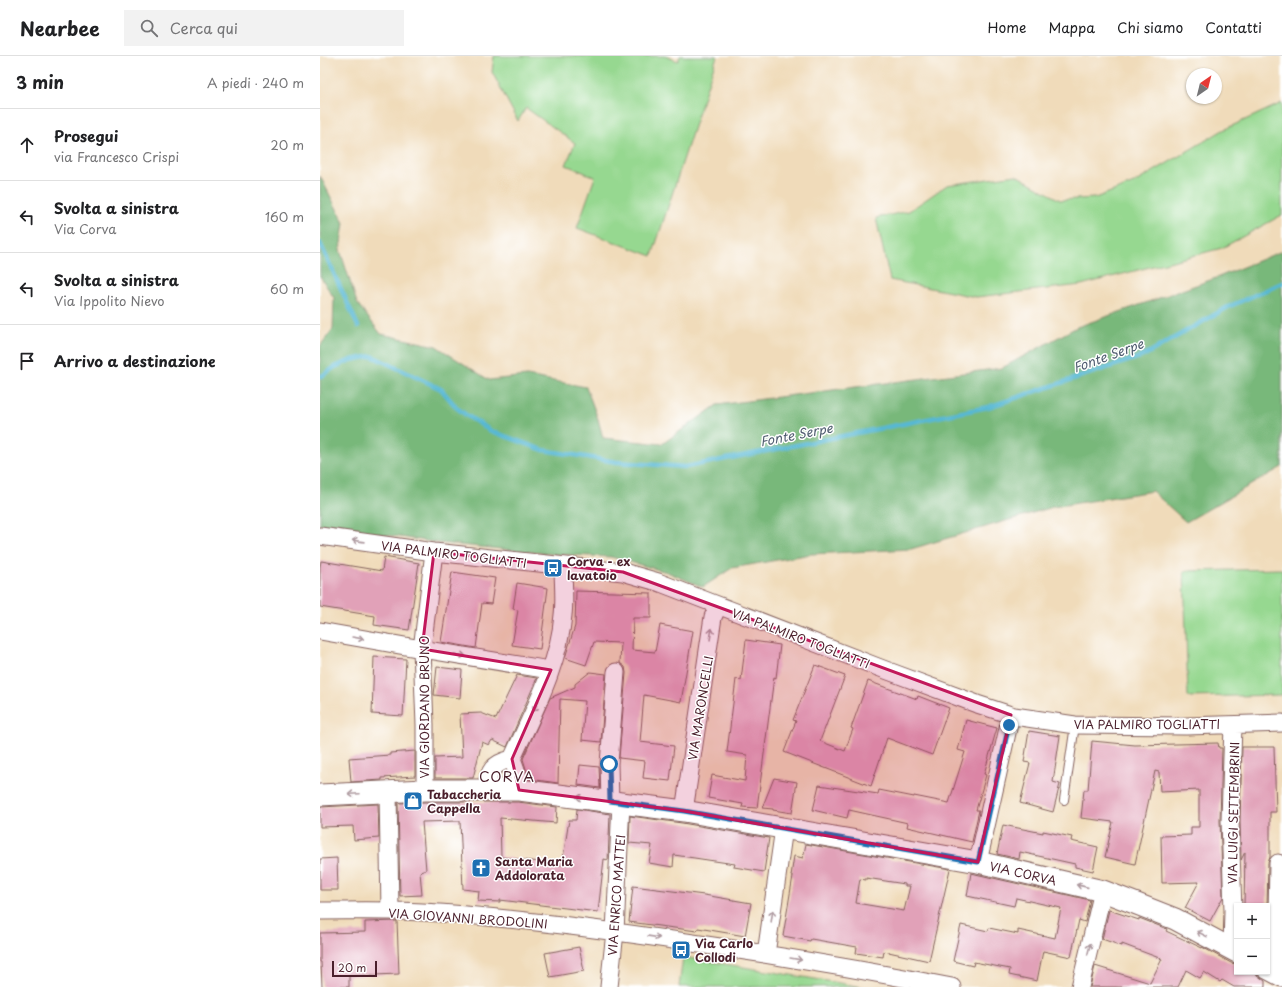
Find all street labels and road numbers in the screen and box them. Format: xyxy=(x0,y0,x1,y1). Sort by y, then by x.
street label: VIA PALMIRO TOGLIATTI xyxy=(380,536,528,572)
street label: VIA PALMIRO TOGLIATTI xyxy=(729,603,873,673)
street label: VIA GIORDANO BRUNO xyxy=(415,636,433,778)
street label: VIA MARONCELLI xyxy=(683,654,717,762)
street label: VIA PALMIRO TOGLIATTI xyxy=(1074,715,1220,733)
street label: VIA LUIGI SETTEMBRINI xyxy=(1223,742,1243,884)
street label: VIA ENRICO MATTEI xyxy=(603,834,629,956)
street label: VIA CORVA xyxy=(988,857,1058,889)
street label: VIA GIOVANNI BRODOLINI xyxy=(388,903,548,933)

